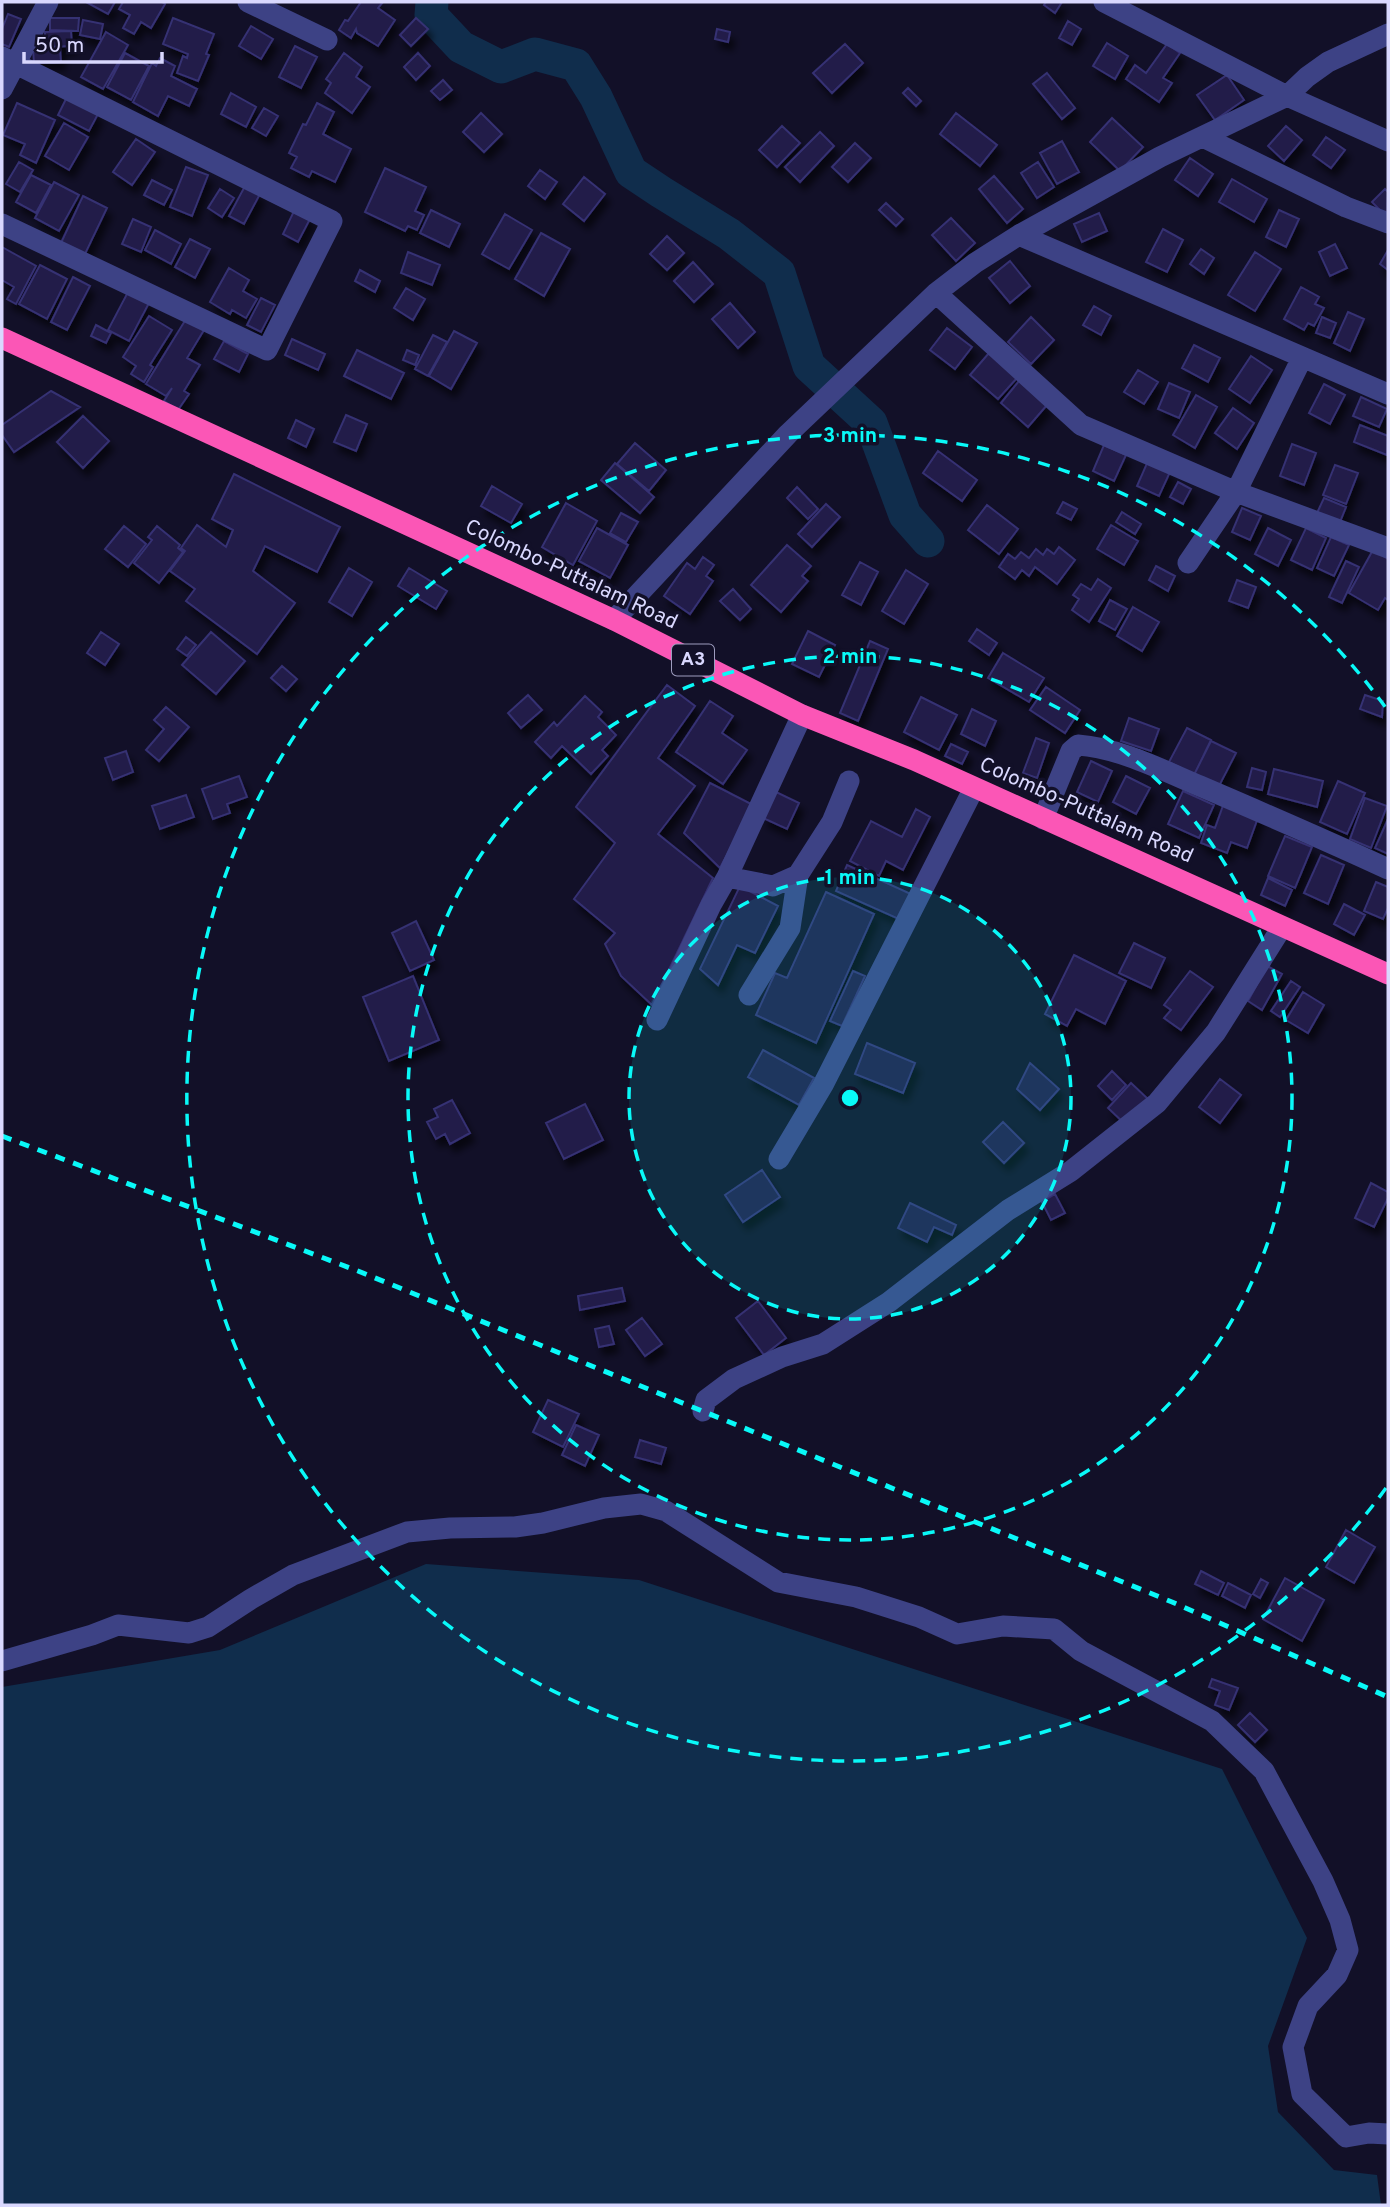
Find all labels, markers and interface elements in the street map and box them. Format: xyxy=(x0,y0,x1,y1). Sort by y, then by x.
scale bar xyxy=(24,21,163,65)
text: 50 m xyxy=(35,33,84,60)
text: 3 min xyxy=(823,423,877,450)
street label: Colombo-Puttalam Road xyxy=(460,514,682,636)
text: 2 min xyxy=(823,644,877,671)
road number: A3 xyxy=(672,645,714,676)
street label: Colombo-Puttalam Road xyxy=(975,752,1197,870)
text: 1 min xyxy=(825,865,875,892)
centre of rings xyxy=(838,1086,862,1110)

